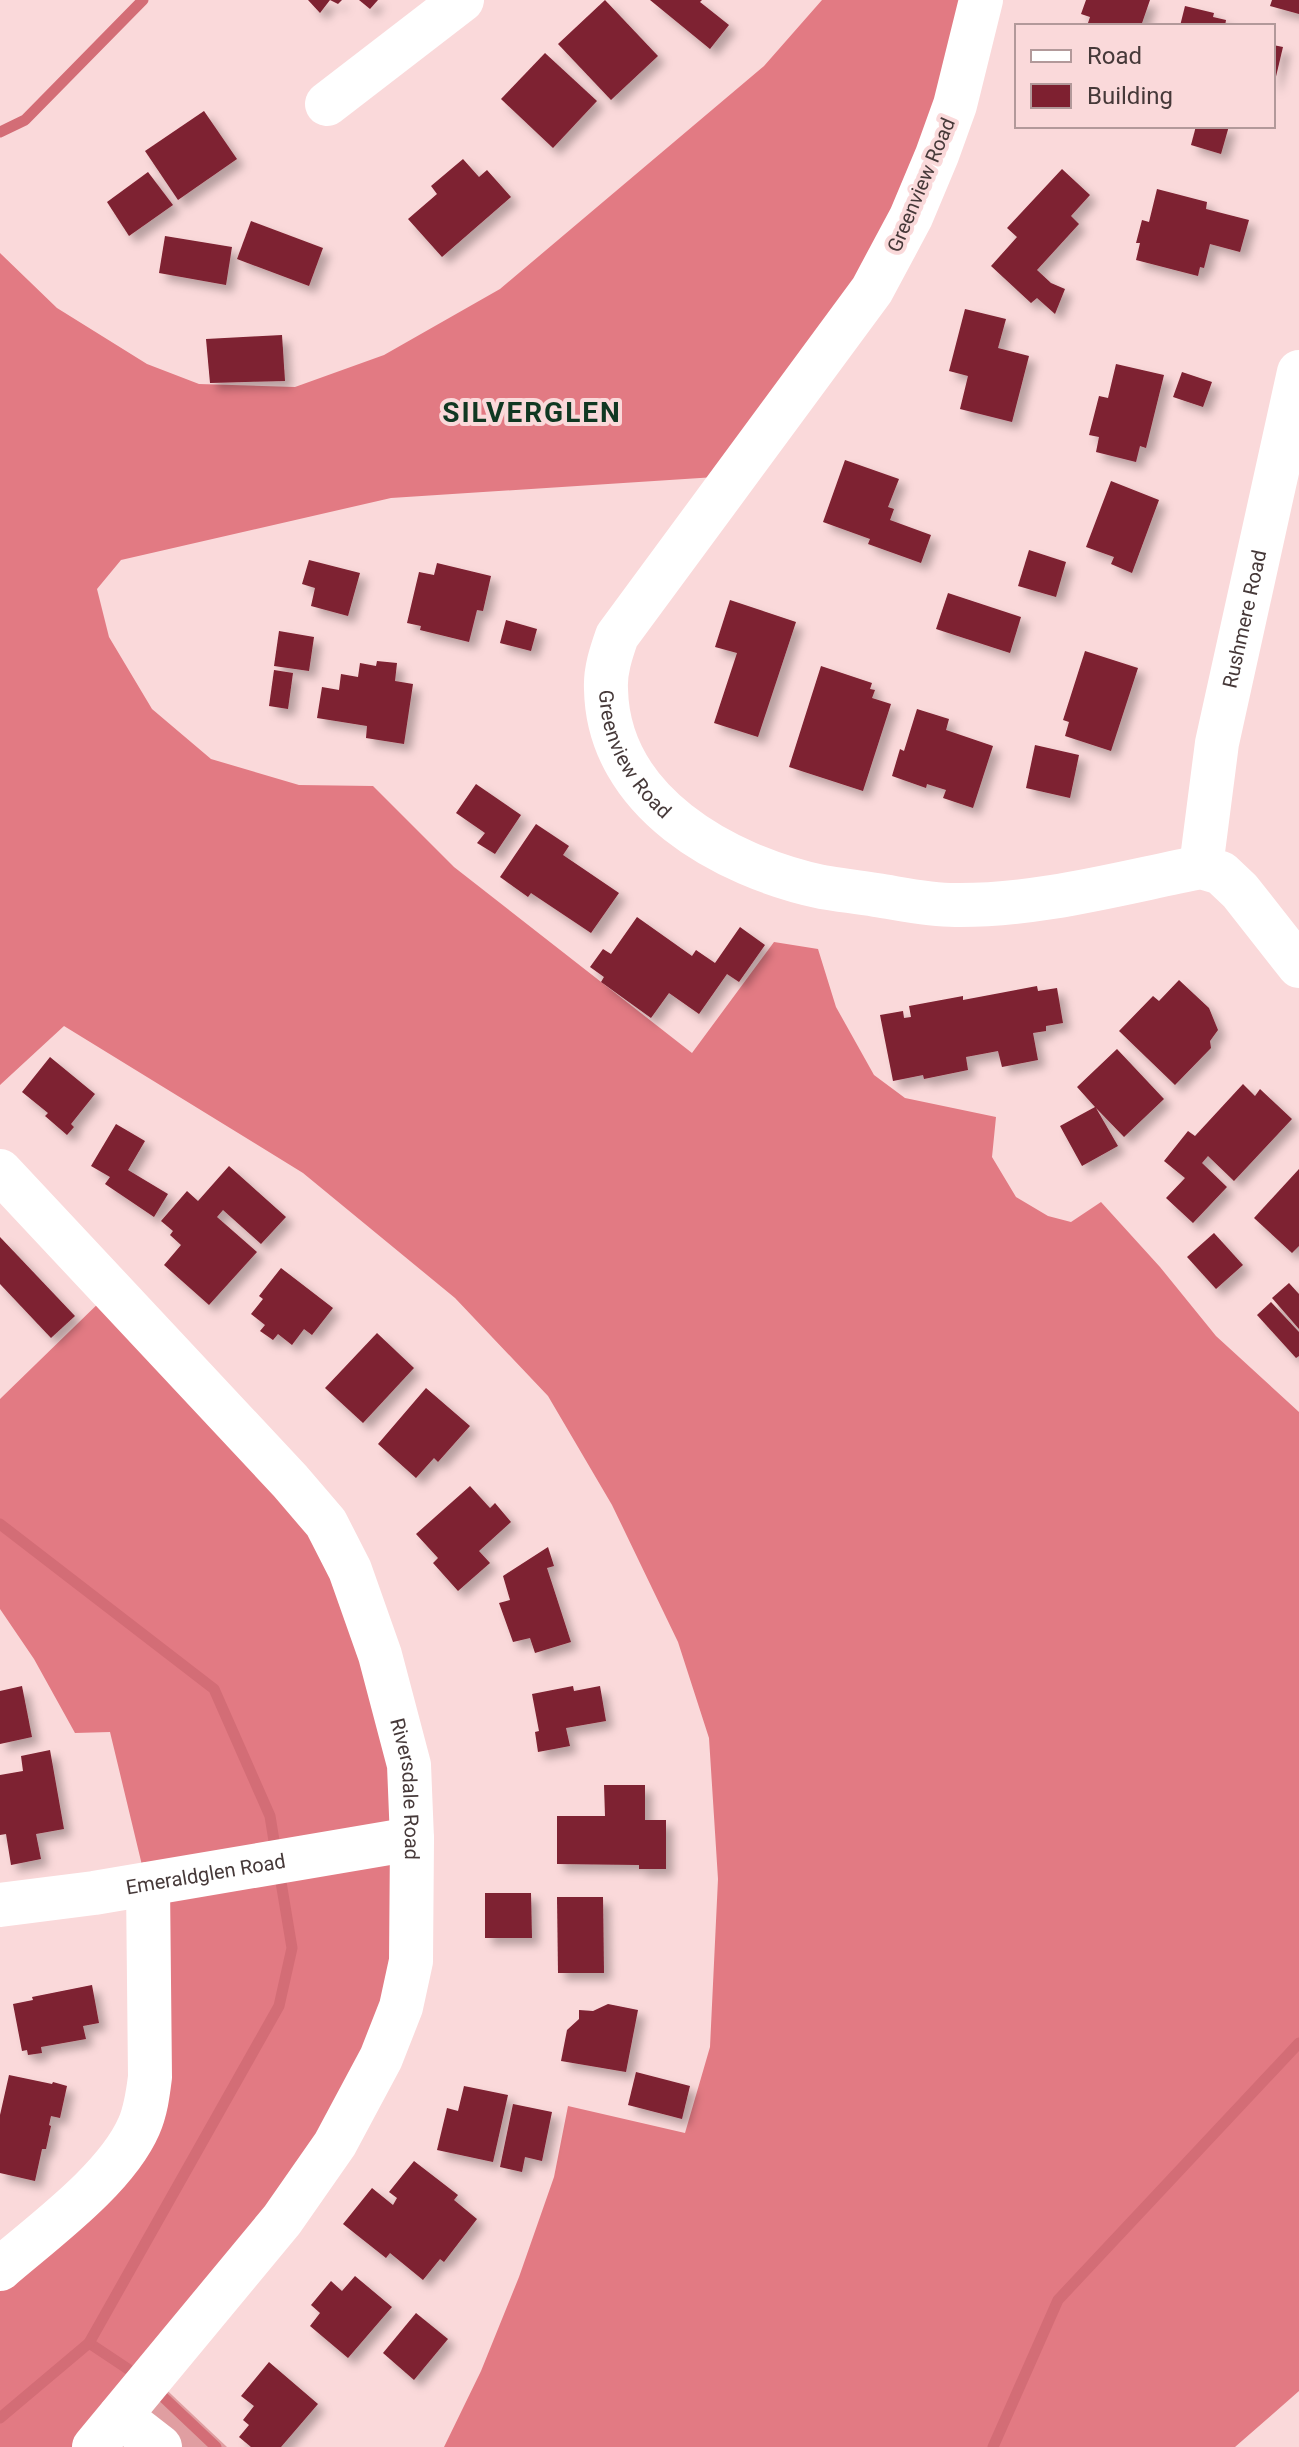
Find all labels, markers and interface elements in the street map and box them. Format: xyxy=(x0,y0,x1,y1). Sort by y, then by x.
legend xyxy=(1015,24,1275,128)
text: Road xyxy=(1087,42,1142,70)
text: Building xyxy=(1087,82,1173,110)
street label: Greenview Road xyxy=(882,114,960,256)
district label: SILVERGLEN xyxy=(442,396,622,429)
street label: Rushmere Road xyxy=(1217,548,1271,690)
street label: Greenview Road xyxy=(594,689,676,823)
street label: Riversdale Road xyxy=(385,1716,424,1860)
street label: Emeraldglen Road xyxy=(124,1849,287,1899)

